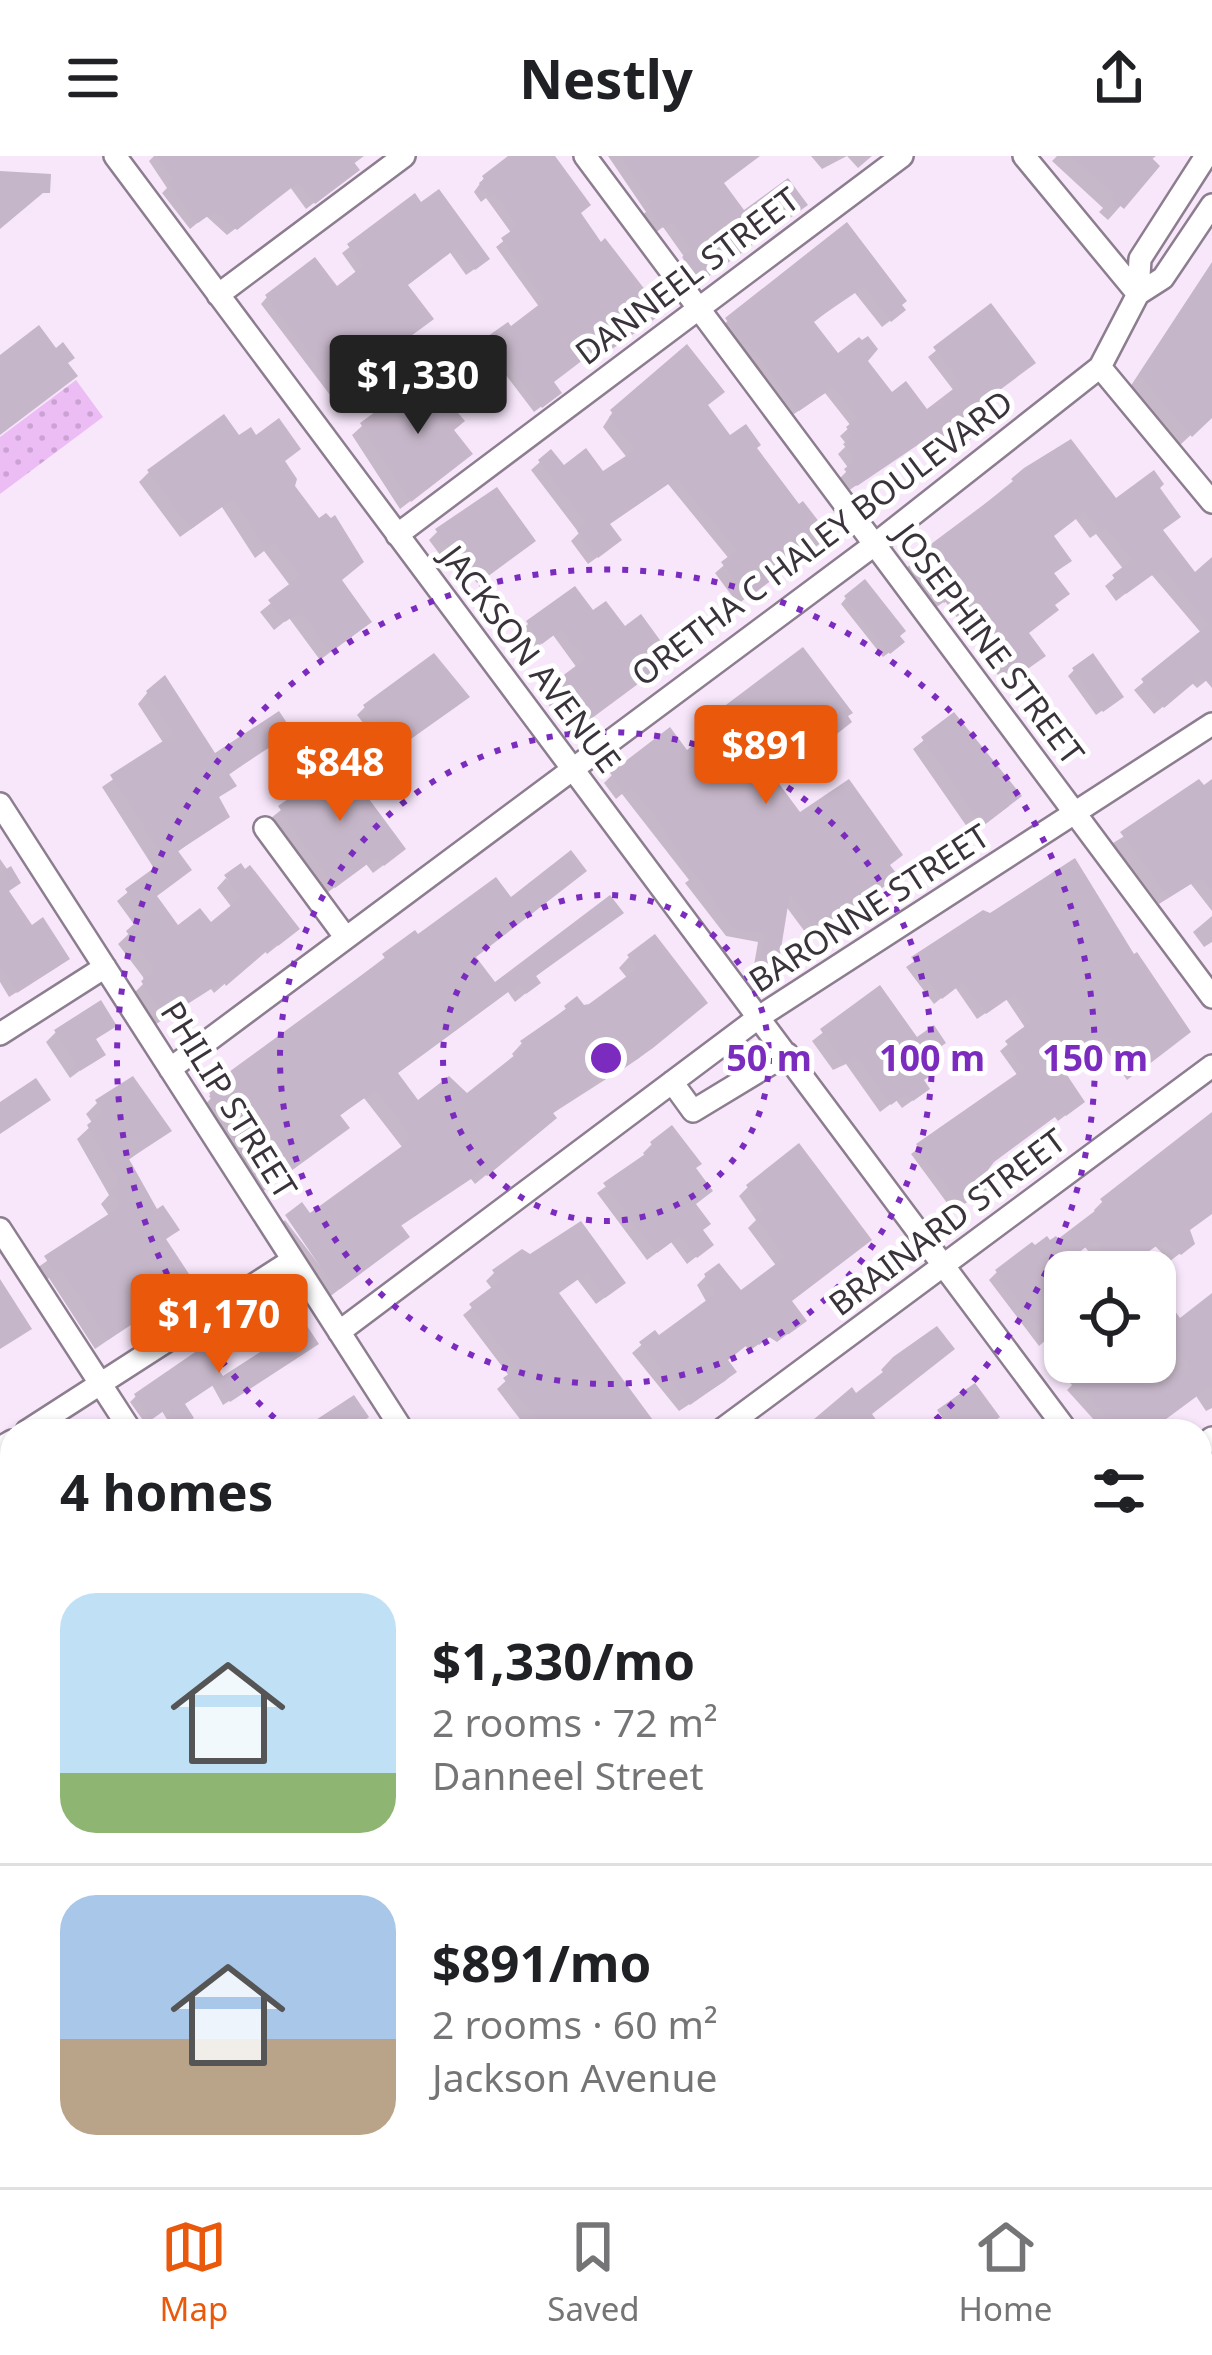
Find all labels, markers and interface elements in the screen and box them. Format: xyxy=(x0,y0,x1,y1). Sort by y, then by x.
text: Nestly xyxy=(519,41,693,115)
icon: menu xyxy=(60,45,126,111)
icon: share xyxy=(1086,45,1152,111)
street label: DANNEEL STREET xyxy=(566,177,808,375)
pin: $1,330 xyxy=(320,335,516,437)
text: $1,330 xyxy=(357,347,479,400)
street label: ORETHA C HALEY BOULEVARD xyxy=(622,379,1021,696)
street label: JOSEPHINE STREET xyxy=(882,512,1095,773)
street label: JACKSON AVENUE xyxy=(429,533,632,782)
pin: $891 xyxy=(695,705,837,807)
text: $891 xyxy=(721,717,811,770)
pin: $848 xyxy=(269,722,411,824)
text: $848 xyxy=(295,734,385,787)
street label: BARONNE STREET xyxy=(740,813,998,1002)
street label: PHILIP STREET xyxy=(151,993,308,1207)
text: 50 m xyxy=(726,1033,812,1082)
text: 100 m xyxy=(879,1033,985,1082)
text: 150 m xyxy=(1042,1033,1148,1082)
centre of rings xyxy=(585,1037,627,1079)
street label: BRAINARD STREET xyxy=(819,1118,1074,1326)
map controls xyxy=(1044,1251,1176,1383)
button: locate xyxy=(1044,1251,1176,1383)
pin: $1,170 xyxy=(121,1274,317,1376)
text: $1,170 xyxy=(158,1286,280,1339)
text: 4 homes xyxy=(60,1456,273,1526)
icon: filters xyxy=(1086,1458,1152,1524)
text: $1,330/mo xyxy=(432,1625,695,1695)
icon: home xyxy=(156,1641,300,1785)
text: 2 rooms · 72 m² xyxy=(432,1695,718,1748)
text: Danneel Street xyxy=(432,1748,704,1801)
text: $891/mo xyxy=(432,1927,651,1997)
icon: home xyxy=(156,1943,300,2087)
text: 2 rooms · 60 m² xyxy=(432,1997,718,2050)
text: Jackson Avenue xyxy=(432,2050,718,2103)
tab: Map xyxy=(160,2214,228,2331)
tab: Saved xyxy=(547,2214,640,2331)
tab: Home xyxy=(959,2214,1052,2331)

